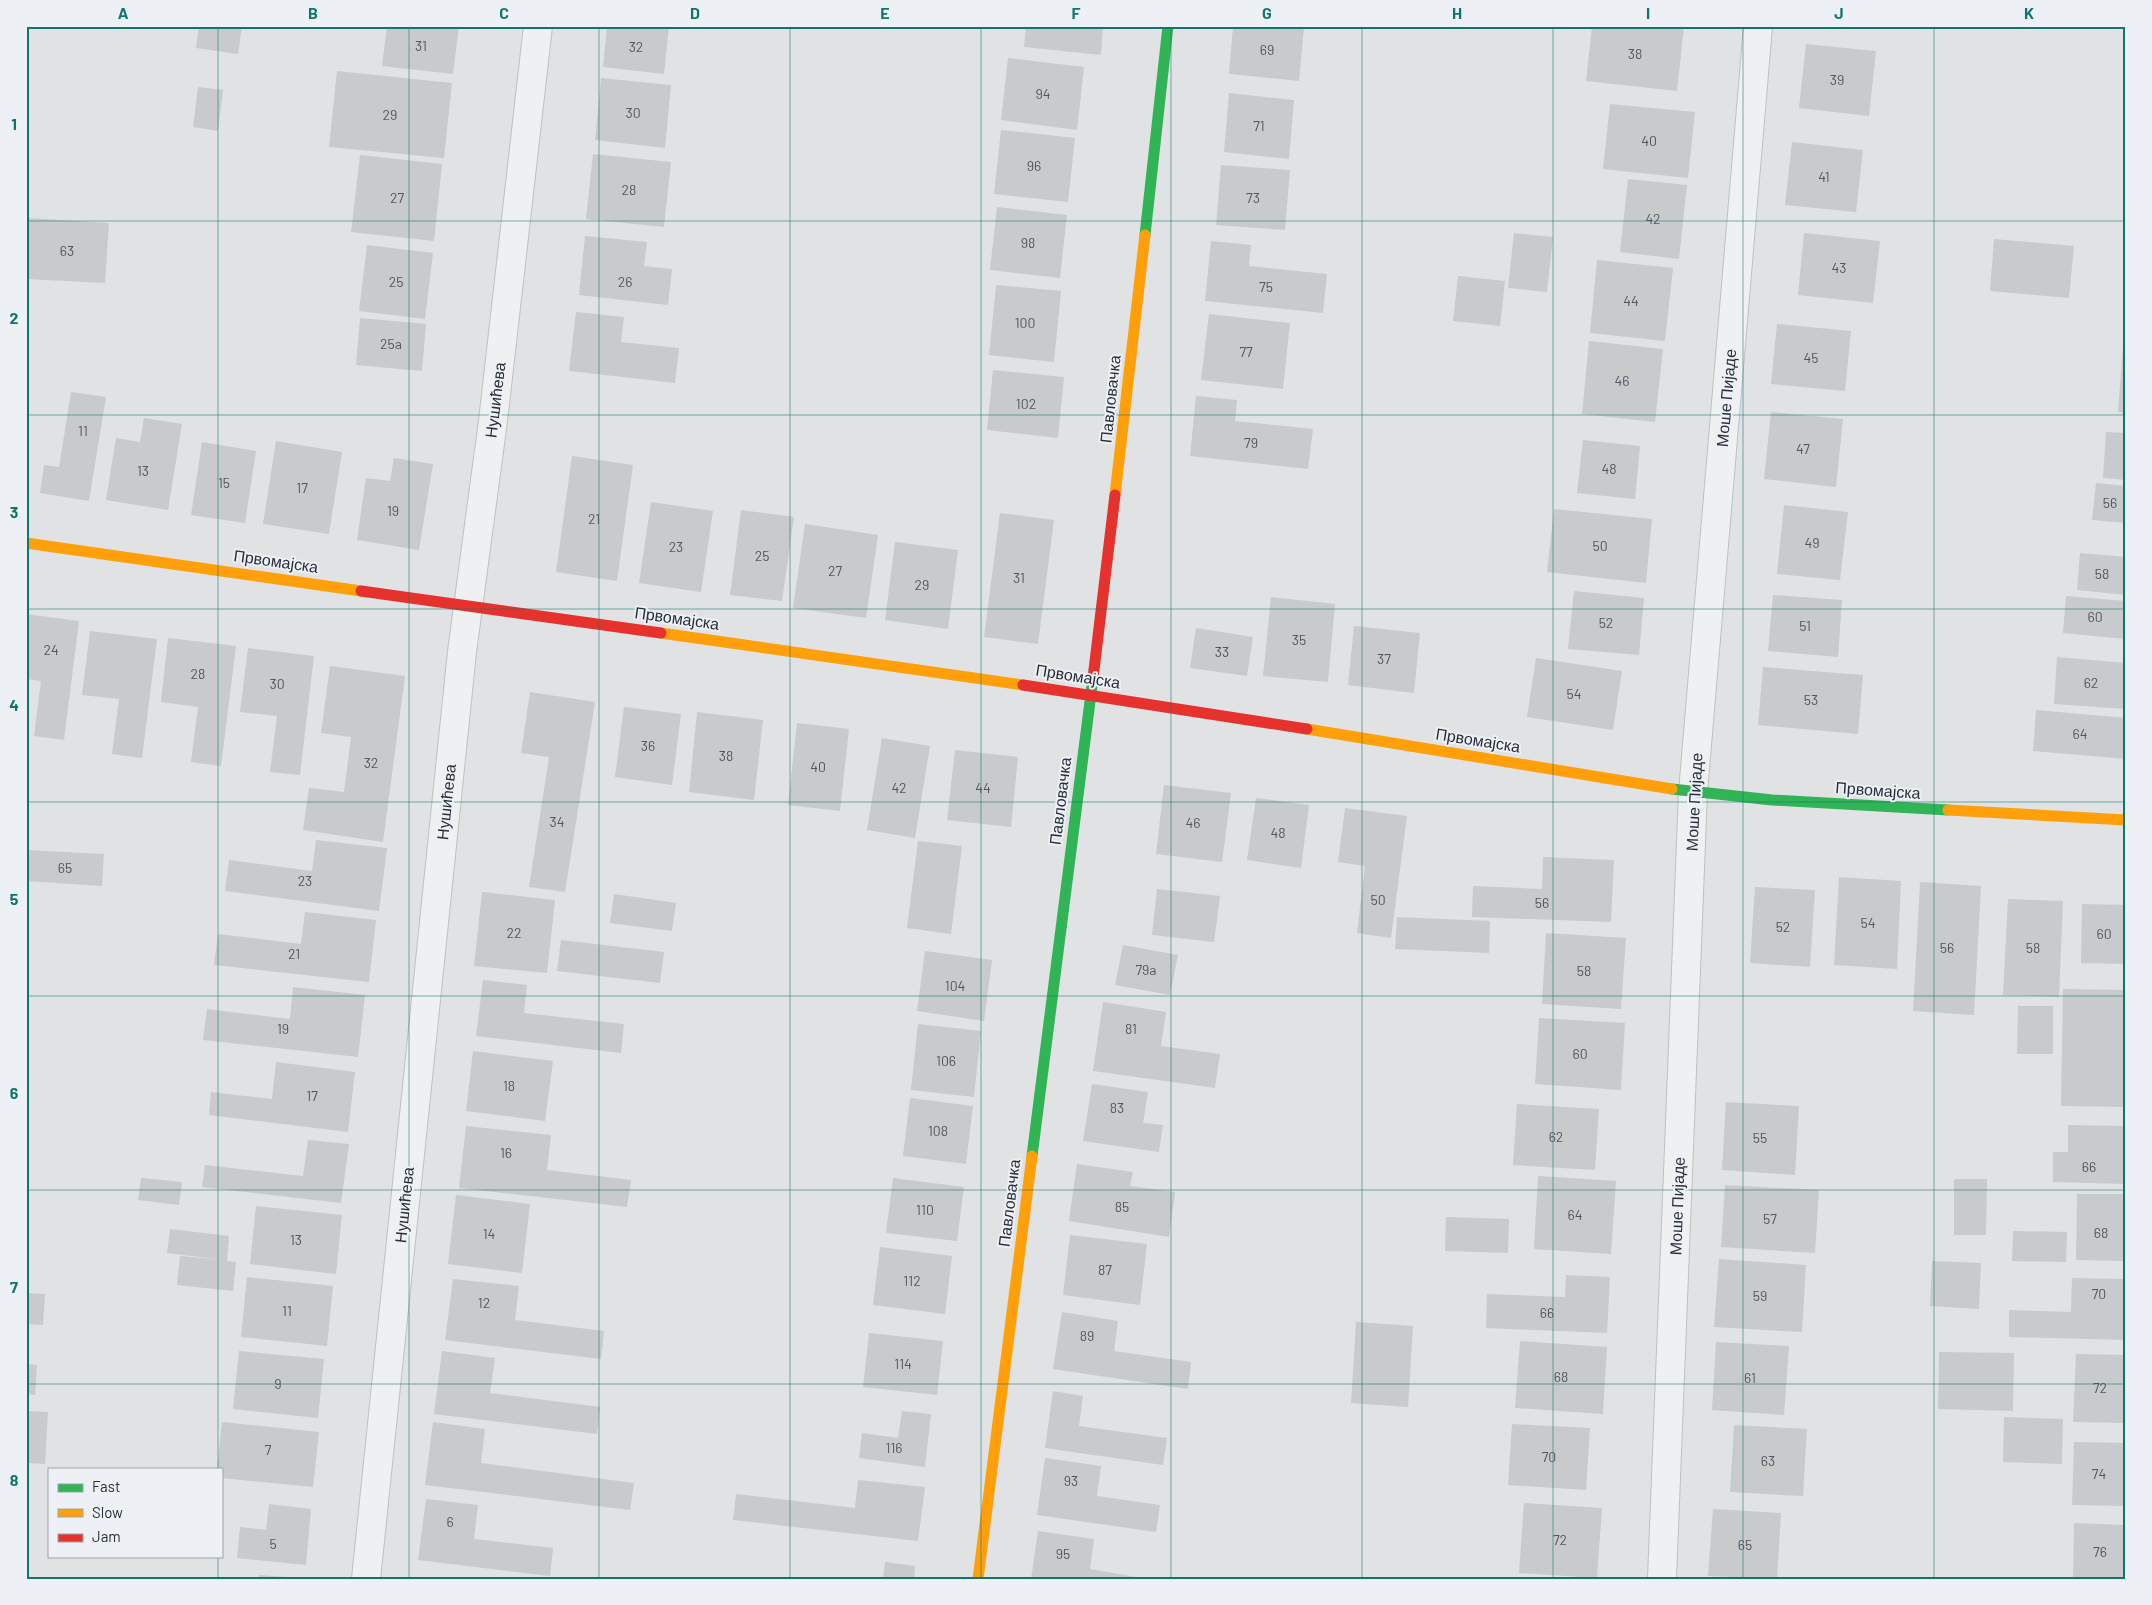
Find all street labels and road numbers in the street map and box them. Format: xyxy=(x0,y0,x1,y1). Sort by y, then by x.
street label: Моше Пијаде xyxy=(1712,348,1739,448)
street label: Павловачка xyxy=(1095,354,1124,444)
street label: Нушићева xyxy=(480,361,509,439)
street label: Првомајска xyxy=(232,545,320,576)
street label: Првомајска xyxy=(633,602,721,633)
street label: Првомајска xyxy=(1034,659,1122,692)
street label: Првомајска xyxy=(1434,723,1522,756)
street label: Моше Пијаде xyxy=(1681,752,1706,852)
street label: Павловачка xyxy=(1045,756,1074,846)
street label: Нушићева xyxy=(432,763,459,841)
street label: Првомајска xyxy=(1835,777,1921,802)
street label: Моше Пијаде xyxy=(1665,1156,1688,1256)
street label: Павловачка xyxy=(994,1158,1023,1248)
street label: Нушићева xyxy=(390,1166,417,1244)

